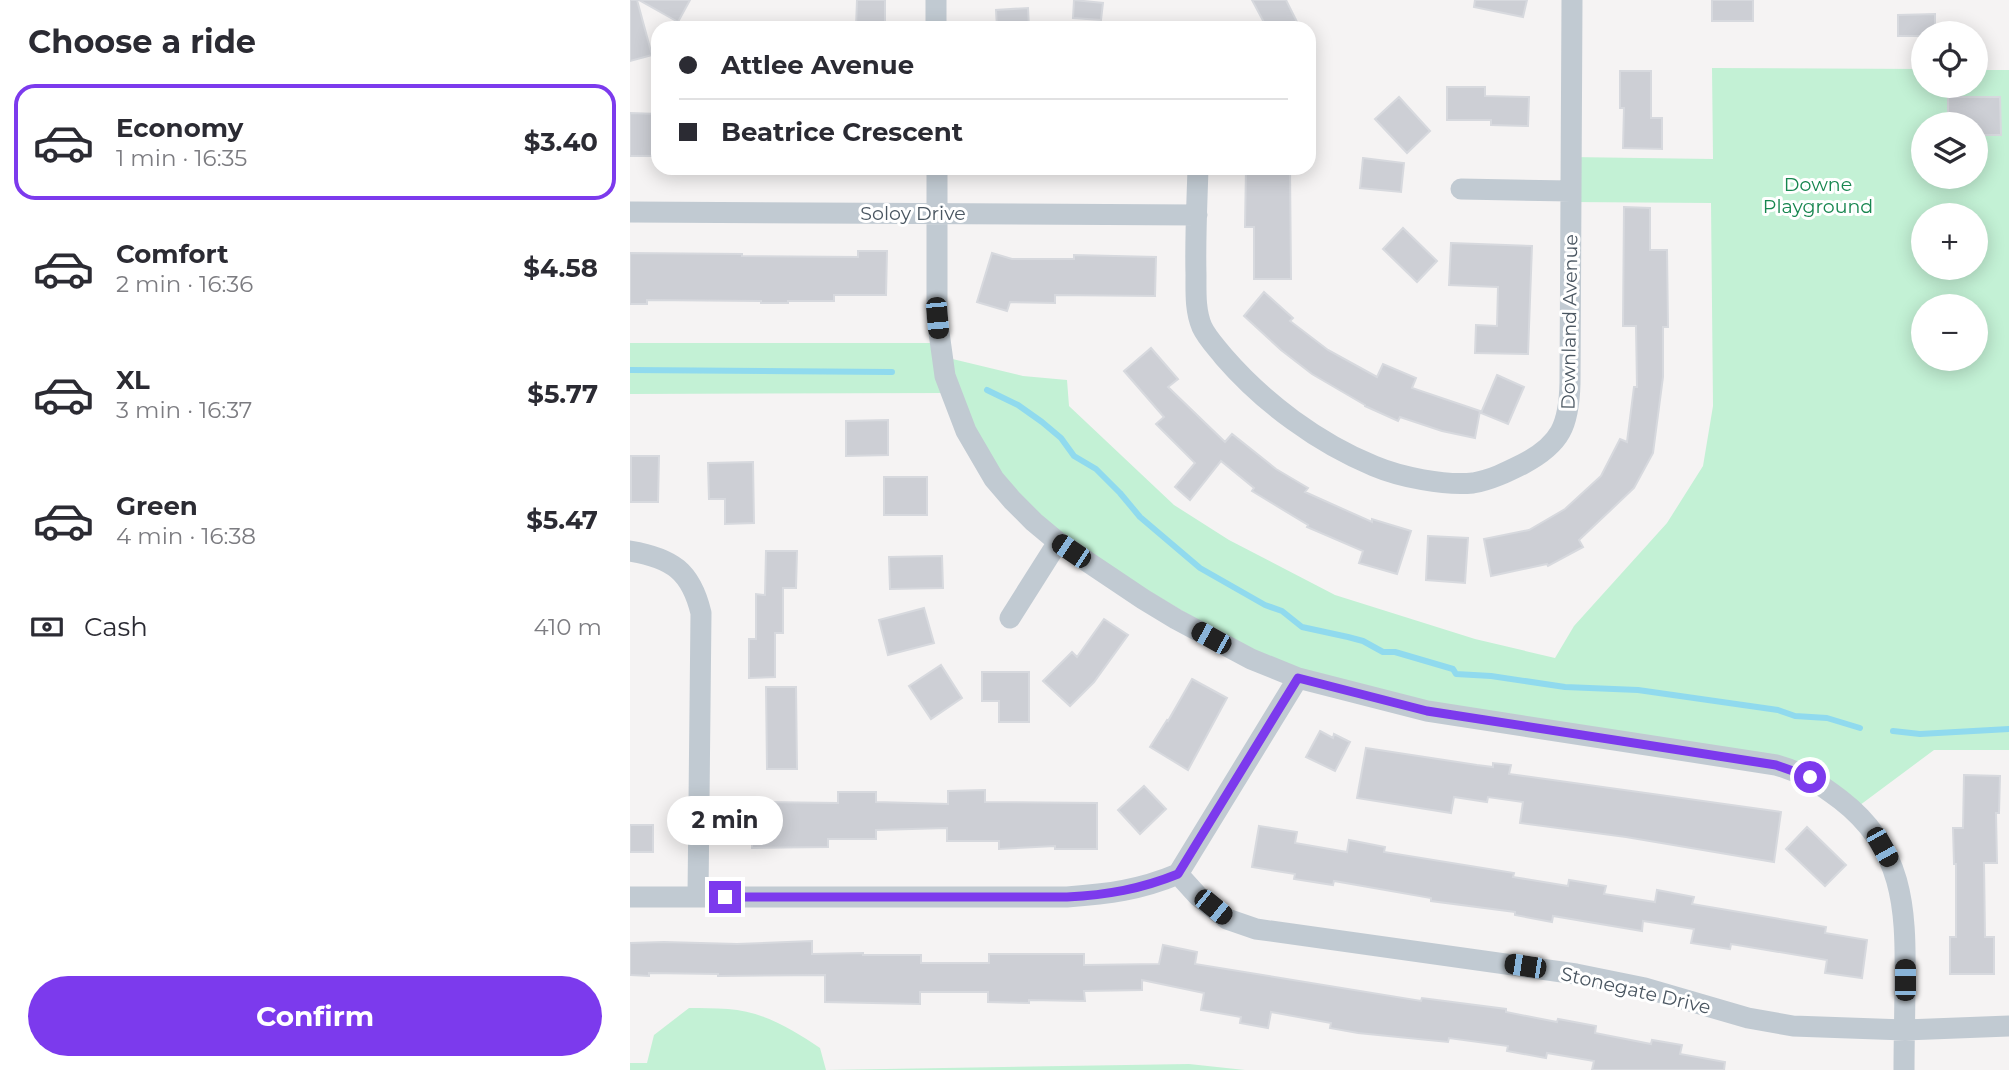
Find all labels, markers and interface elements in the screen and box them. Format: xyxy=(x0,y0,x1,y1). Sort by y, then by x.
map controls xyxy=(1911,21,1988,371)
button: locate xyxy=(1911,21,1988,98)
text: Choose a ride xyxy=(28,22,256,61)
text: Attlee Avenue xyxy=(721,49,914,81)
icon: car xyxy=(32,111,95,174)
text: Economy xyxy=(116,112,243,144)
button: layers xyxy=(1911,112,1988,189)
text: Beatrice Crescent xyxy=(721,116,963,148)
text: $3.40 xyxy=(524,126,598,158)
text: 1 min · 16:35 xyxy=(116,144,247,172)
park label: Downe Playground xyxy=(1763,173,1873,218)
street label: Soloy Drive xyxy=(860,202,966,225)
button: + xyxy=(1911,203,1988,280)
street label: Downland Avenue xyxy=(1556,234,1583,410)
icon: car xyxy=(32,237,95,300)
text: Comfort xyxy=(116,238,228,270)
text: $4.58 xyxy=(523,252,598,284)
text: 2 min · 16:36 xyxy=(116,270,253,298)
button: − xyxy=(1911,294,1988,371)
car xyxy=(925,296,950,340)
icon: car xyxy=(32,363,95,426)
text: XL xyxy=(116,364,150,396)
text: $5.77 xyxy=(527,378,598,410)
text: 3 min · 16:37 xyxy=(116,396,252,424)
icon: car xyxy=(32,489,95,552)
text: Green xyxy=(116,490,198,522)
text: $5.47 xyxy=(526,504,598,536)
text: 4 min · 16:38 xyxy=(116,522,256,550)
car xyxy=(1048,531,1095,571)
icon: cash xyxy=(28,608,66,646)
text: Cash xyxy=(84,611,148,643)
text: 410 m xyxy=(533,613,602,641)
car xyxy=(1188,619,1235,657)
route start xyxy=(1794,761,1826,793)
callout: 2 min xyxy=(667,796,783,844)
text: 2 min xyxy=(691,806,759,834)
car xyxy=(1863,824,1902,870)
route end xyxy=(709,881,741,913)
car xyxy=(1191,886,1236,928)
car xyxy=(1503,952,1548,980)
car xyxy=(1895,959,1916,1001)
street label: Stonegate Drive xyxy=(1559,962,1713,1019)
button: Confirm xyxy=(28,976,602,1056)

